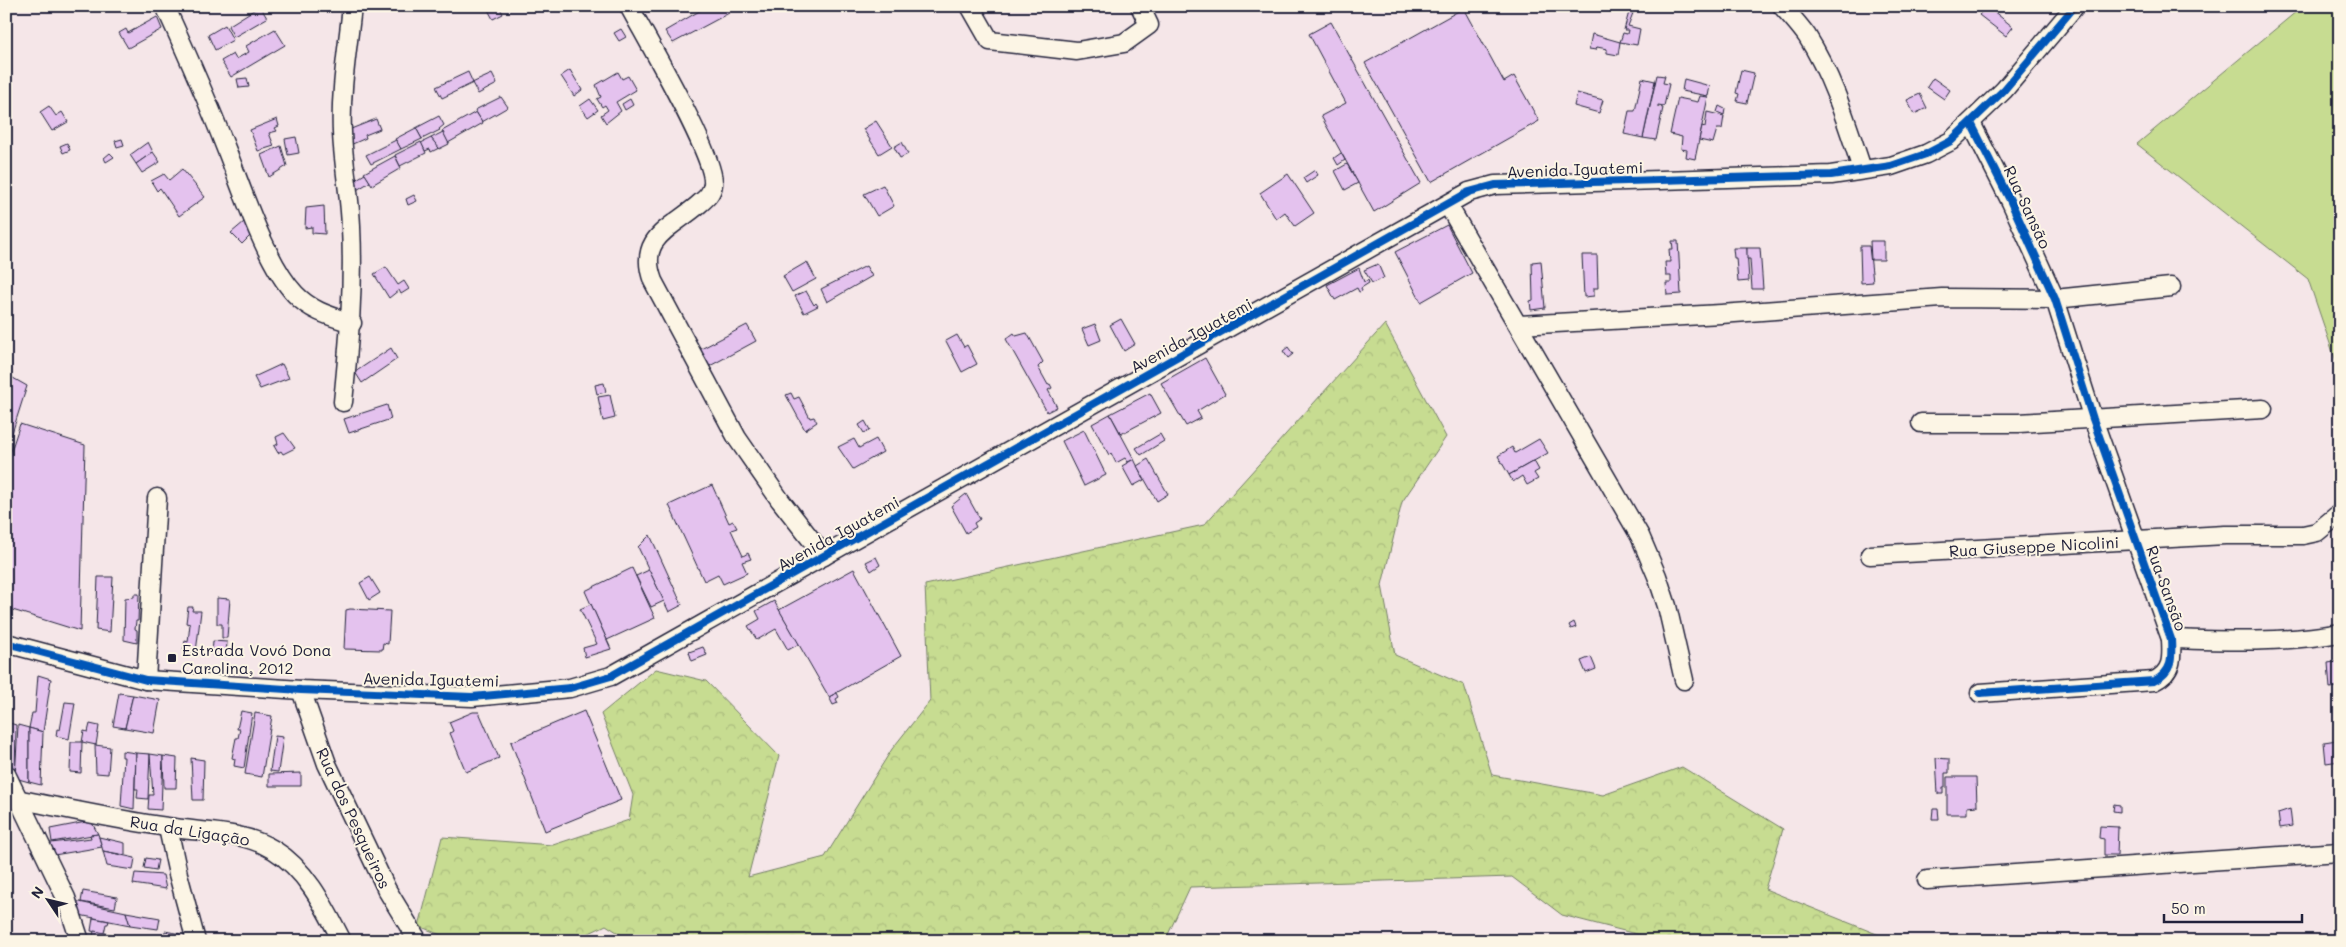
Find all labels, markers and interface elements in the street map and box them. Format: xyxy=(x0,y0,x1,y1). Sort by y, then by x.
street label: Avenida Iguatemi xyxy=(1506,156,1644,182)
street label: Rua Sansão xyxy=(2000,162,2056,252)
street label: Avenida Iguatemi xyxy=(1126,293,1256,377)
street label: Avenida Iguatemi xyxy=(773,491,903,575)
street label: Rua Giuseppe Nicolini xyxy=(1948,531,2120,561)
street label: Rua Sansão xyxy=(2142,543,2192,633)
place label: Estrada Vovó Dona Carolina, 2012 xyxy=(182,639,331,678)
marker: Estrada Vovó Dona Carolina, 2012 xyxy=(166,652,178,664)
street label: Avenida Iguatemi xyxy=(363,667,499,691)
street label: Rua dos Pesqueiros xyxy=(312,744,396,892)
street label: Rua da Ligação xyxy=(129,810,251,850)
north arrow xyxy=(22,874,72,924)
text: N xyxy=(26,882,48,902)
scale bar xyxy=(2164,892,2301,924)
text: 50 m xyxy=(2171,898,2206,918)

